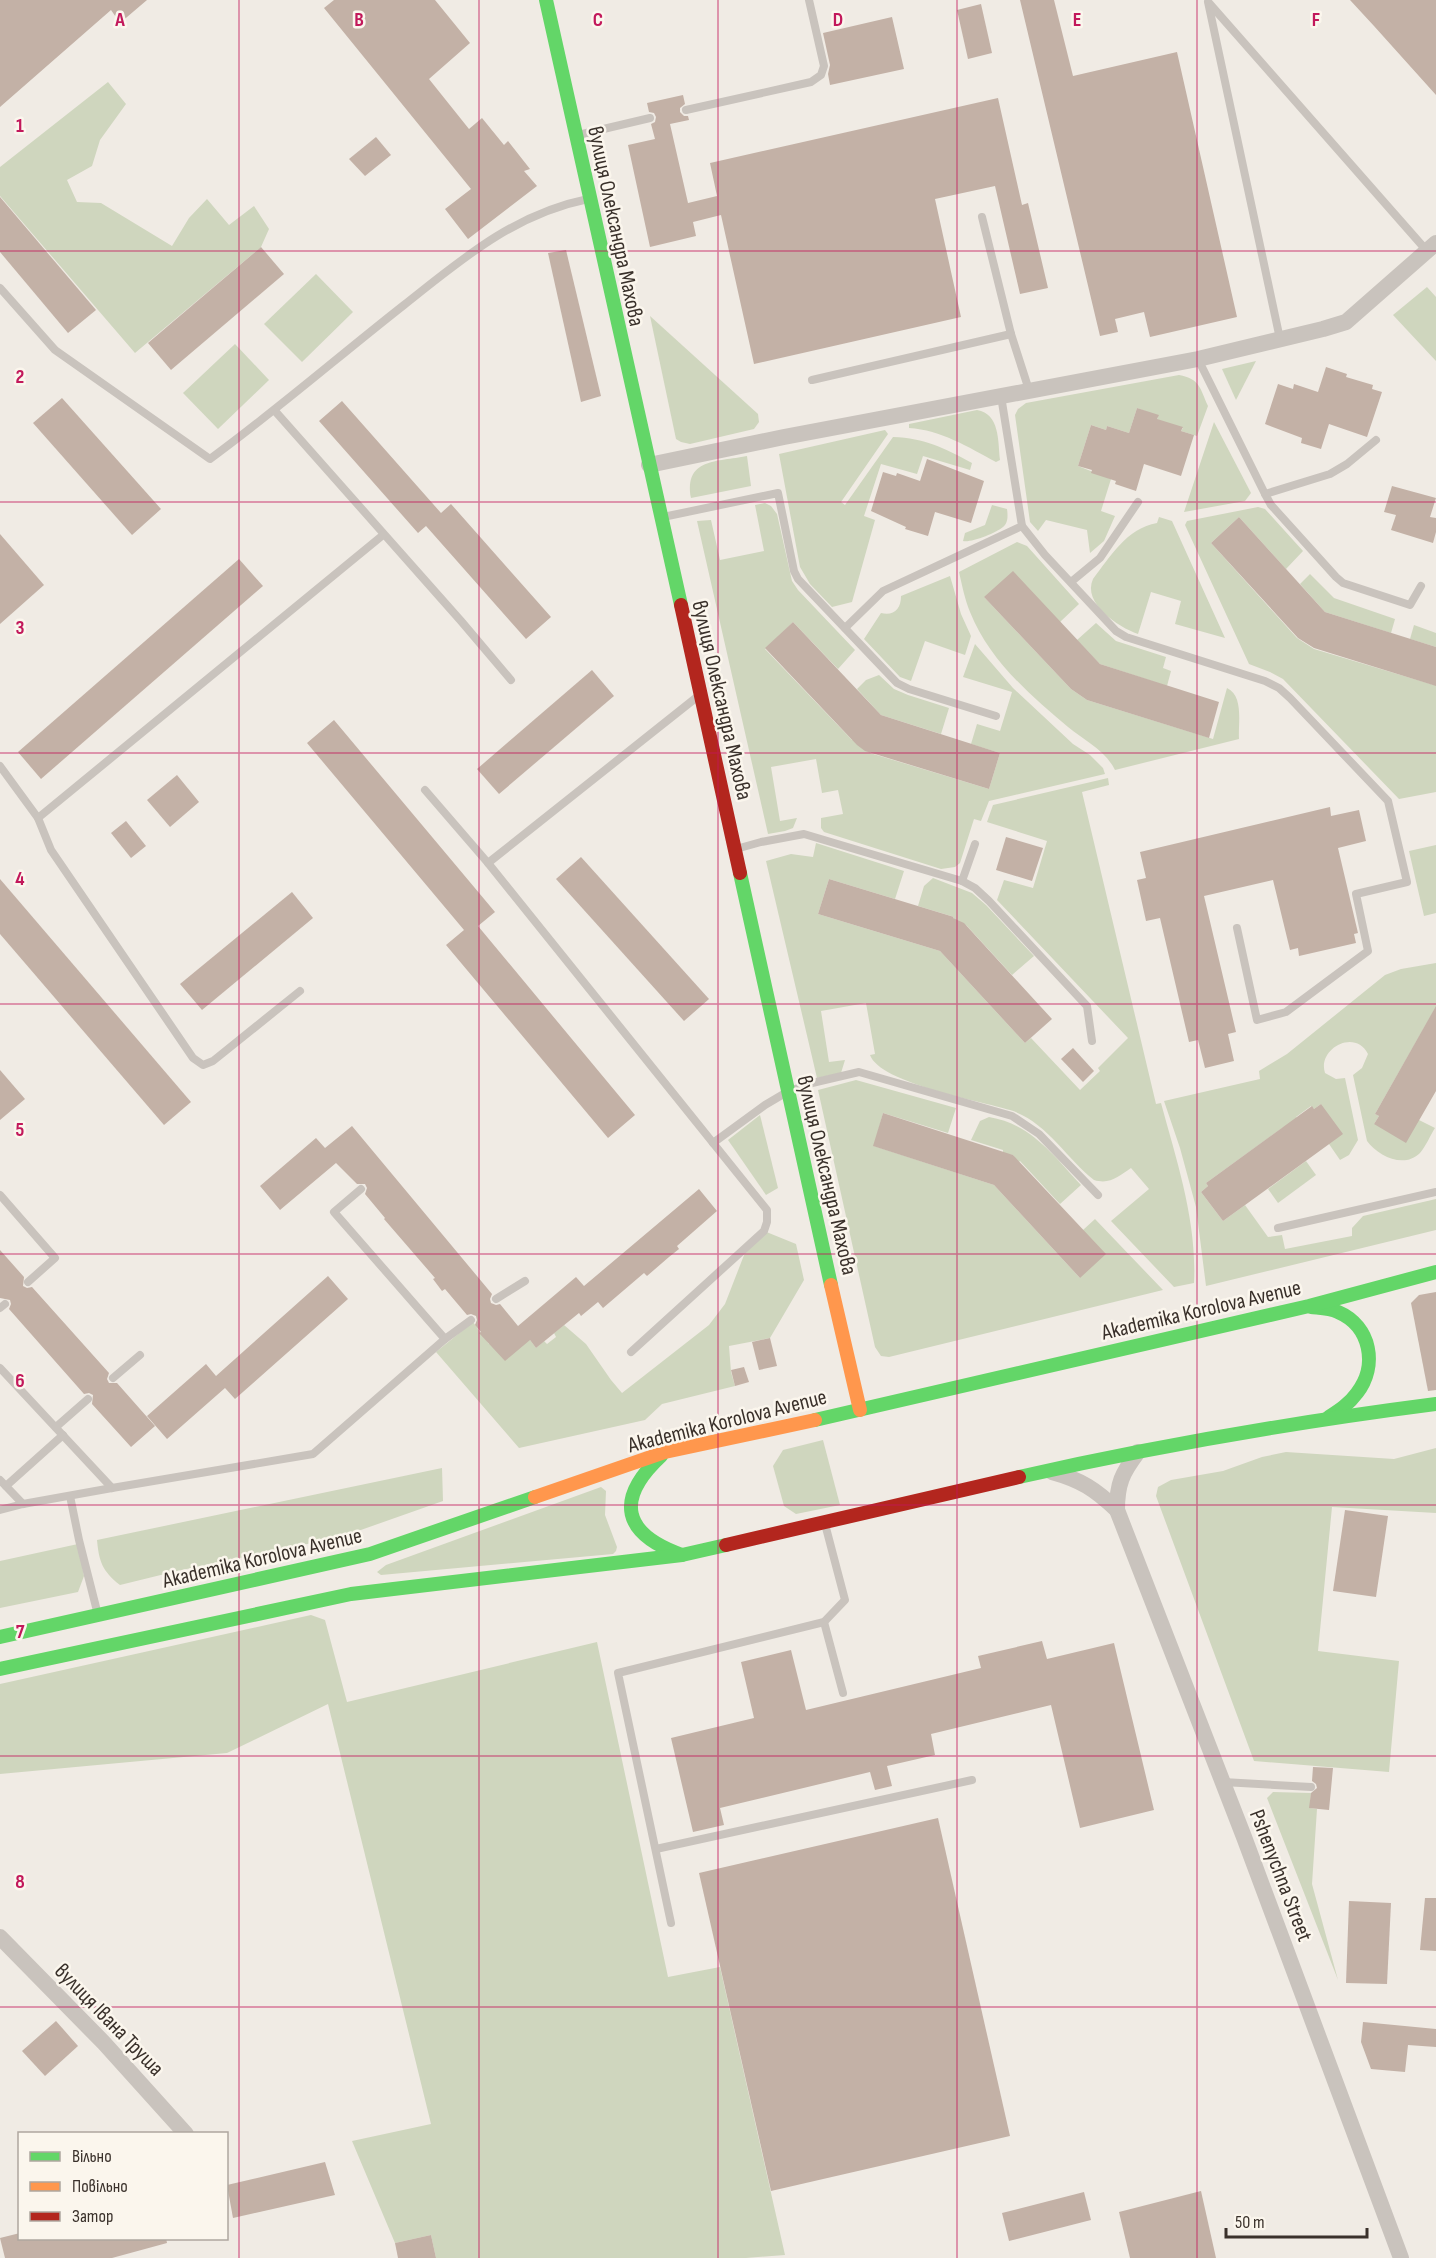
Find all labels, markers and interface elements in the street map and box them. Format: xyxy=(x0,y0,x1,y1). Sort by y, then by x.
text: A xyxy=(114,8,125,32)
text: B xyxy=(354,8,364,32)
text: C xyxy=(593,8,603,32)
text: D xyxy=(833,8,843,32)
text: E xyxy=(1073,8,1081,32)
text: F xyxy=(1312,8,1320,32)
text: 1 xyxy=(16,114,24,138)
street label: вулиця Олександра Махова xyxy=(581,124,650,329)
text: 2 xyxy=(16,365,24,389)
street label: вулиця Олександра Махова xyxy=(685,598,758,803)
text: 3 xyxy=(16,616,25,640)
text: 4 xyxy=(15,867,25,891)
street label: вулиця Олександра Махова xyxy=(790,1073,863,1278)
text: 5 xyxy=(16,1118,25,1142)
street label: Akademika Korolova Avenue xyxy=(1098,1274,1304,1347)
text: 6 xyxy=(15,1369,25,1393)
street label: Akademika Korolova Avenue xyxy=(624,1384,830,1459)
street label: Akademika Korolova Avenue xyxy=(159,1522,365,1595)
text: 7 xyxy=(16,1620,25,1644)
street label: Pshenychna Street xyxy=(1243,1806,1318,1946)
text: 8 xyxy=(15,1870,25,1894)
street label: вулиця Івана Труша xyxy=(48,1958,169,2082)
legend xyxy=(18,2132,228,2240)
text: Вільно xyxy=(72,2146,112,2167)
text: Повільно xyxy=(72,2176,128,2197)
scale bar xyxy=(1226,2201,1367,2239)
text: Затор xyxy=(72,2206,113,2227)
text: 50 m xyxy=(1235,2212,1265,2233)

